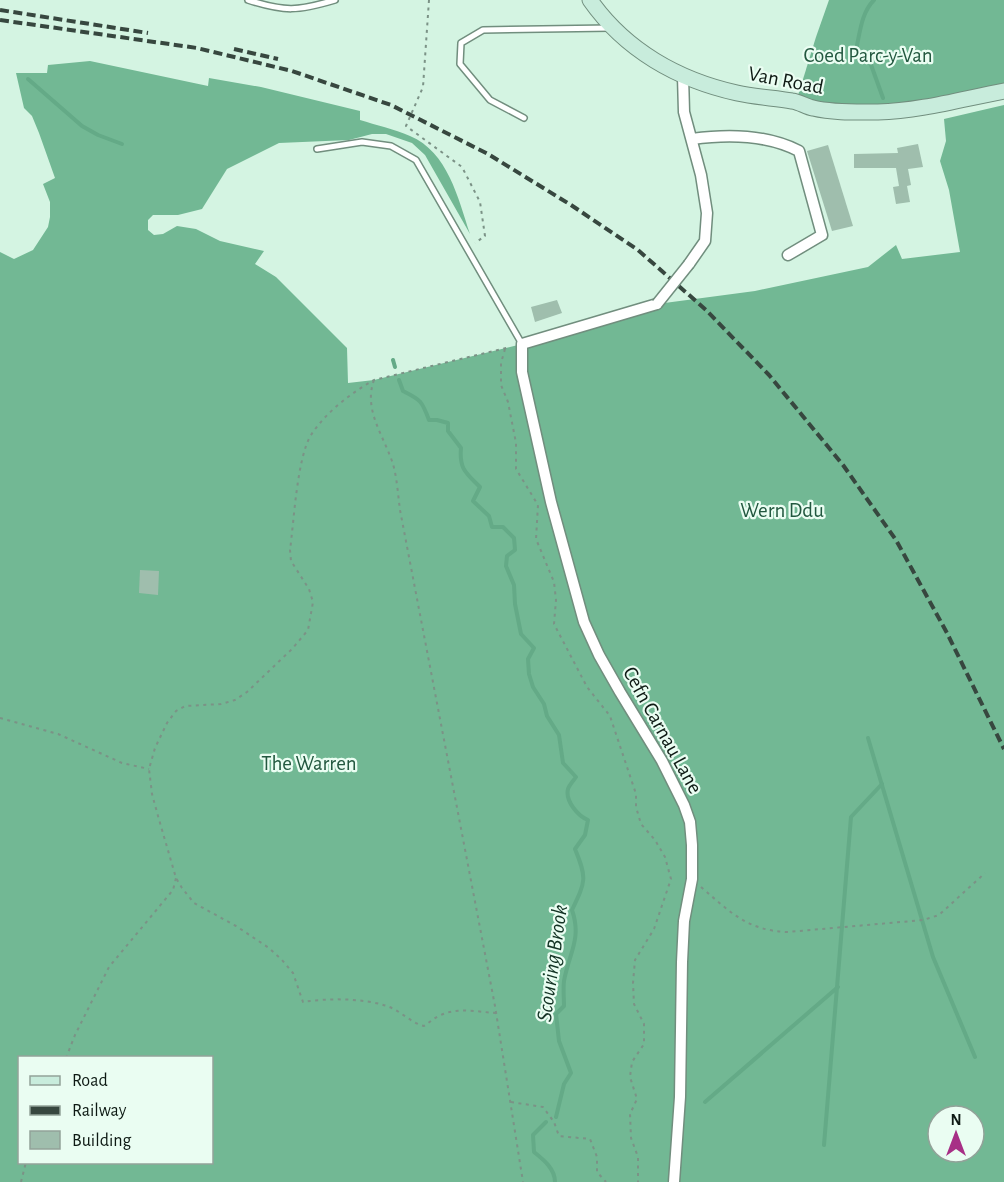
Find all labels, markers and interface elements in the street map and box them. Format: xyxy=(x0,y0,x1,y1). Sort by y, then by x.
park label: Coed Parc-y-Van xyxy=(803,45,933,66)
street label: Van Road xyxy=(746,63,825,98)
park label: Wern Ddu xyxy=(740,500,824,521)
street label: Cefn Carnau Lane xyxy=(619,663,706,797)
park label: The Warren xyxy=(261,753,357,774)
water label: Scouring Brook xyxy=(533,903,571,1023)
legend xyxy=(18,1056,213,1164)
text: Road xyxy=(72,1072,108,1090)
text: Railway xyxy=(72,1102,127,1120)
north arrow xyxy=(926,1104,986,1164)
text: N xyxy=(950,1112,962,1128)
text: Building xyxy=(72,1132,132,1150)

